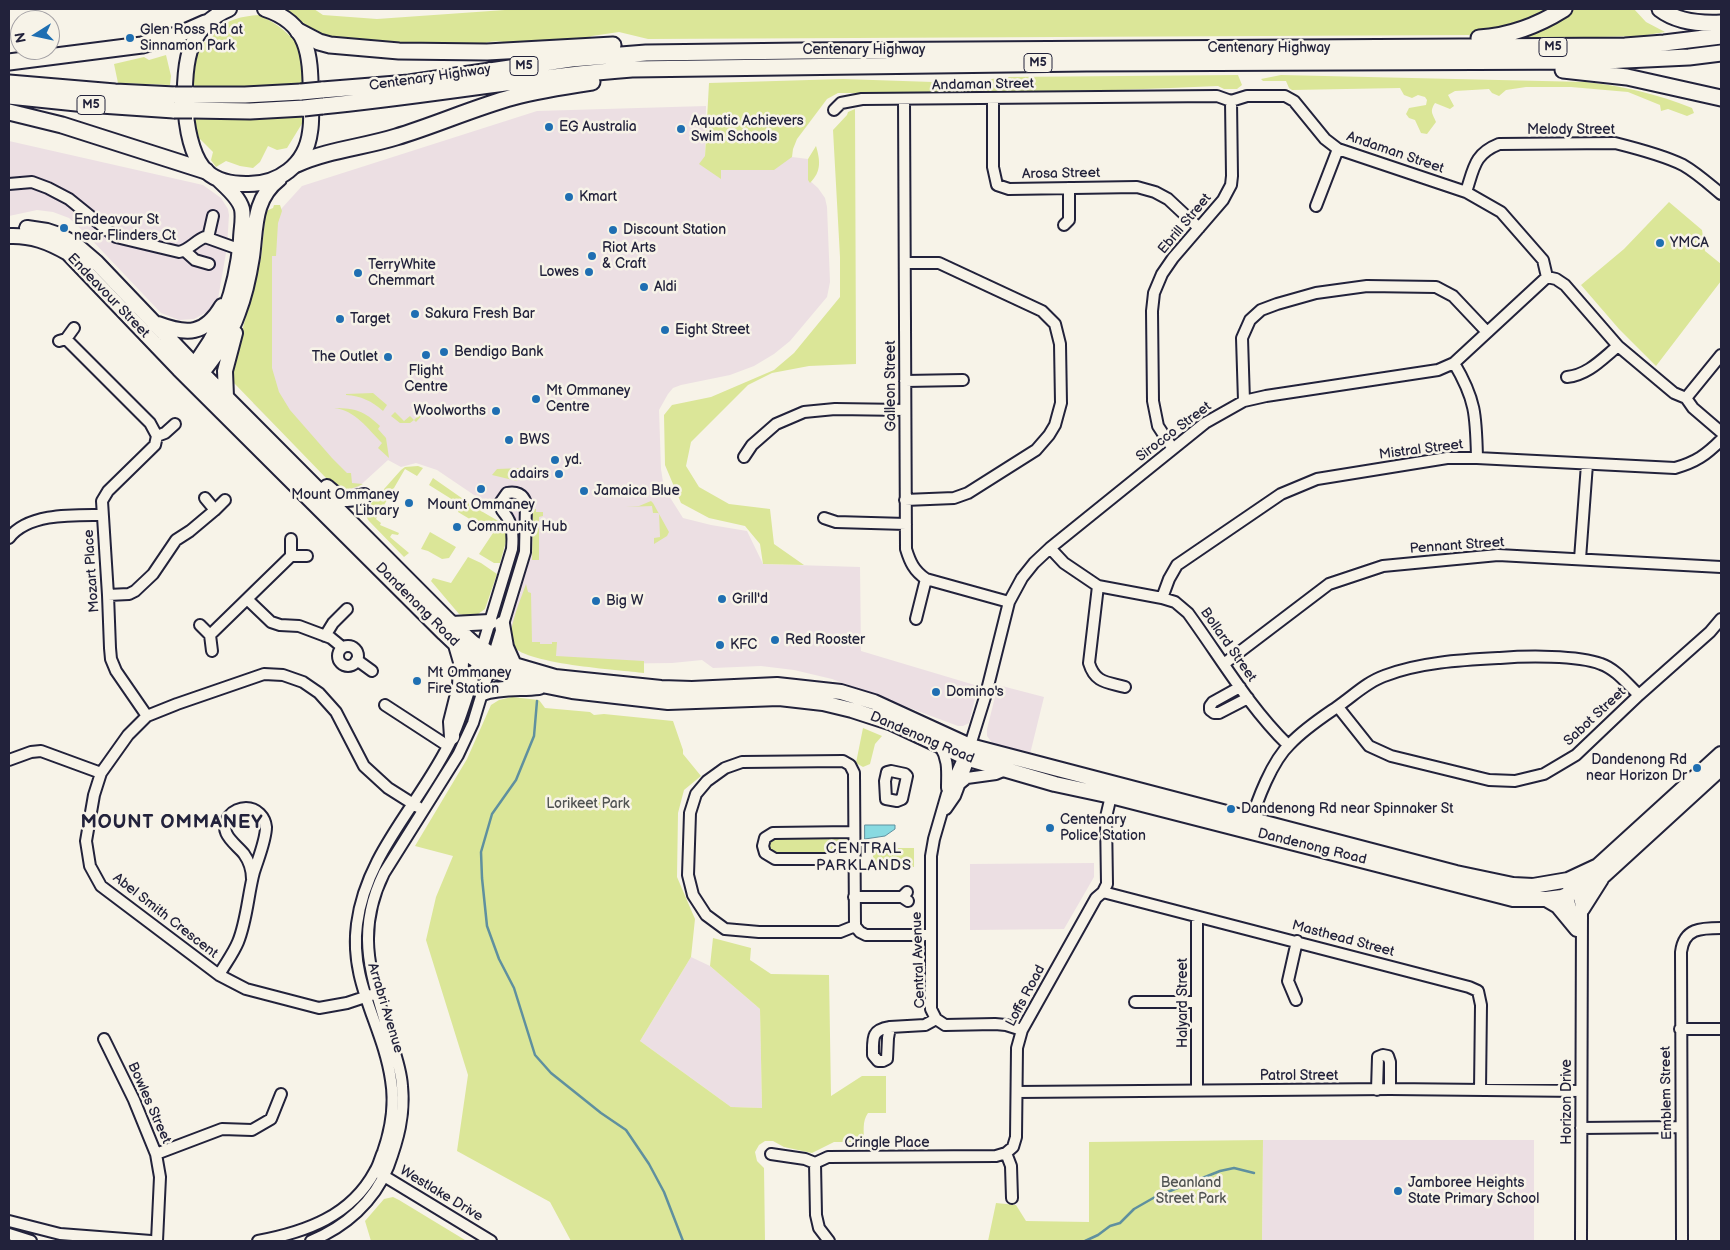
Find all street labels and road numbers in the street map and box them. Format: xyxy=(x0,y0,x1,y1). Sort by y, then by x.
road number: M5 xyxy=(1539,38,1567,56)
street label: Centenary Highway xyxy=(1208,40,1330,56)
street label: Centenary Highway xyxy=(803,42,925,58)
road number: M5 xyxy=(1024,54,1052,72)
road number: M5 xyxy=(510,56,538,76)
street label: Centenary Highway xyxy=(368,61,492,95)
street label: Andaman Street xyxy=(932,76,1034,94)
road number: M5 xyxy=(77,96,105,114)
street label: Melody Street xyxy=(1527,122,1615,138)
street label: Andaman Street xyxy=(1344,128,1446,178)
street label: Arosa Street xyxy=(1022,165,1100,183)
street label: Ebrill Street xyxy=(1155,190,1215,258)
street label: Endeavour Street xyxy=(63,250,153,342)
street label: Galleon Street xyxy=(883,341,899,431)
street label: Sirocco Street xyxy=(1133,398,1215,466)
street label: Mistral Street xyxy=(1378,437,1464,463)
street label: Mozart Place xyxy=(81,529,103,613)
street label: Pennant Street xyxy=(1409,534,1505,558)
street label: Dandenong Road xyxy=(372,560,462,650)
street label: Bollard Street xyxy=(1196,605,1260,685)
street label: Sabot Street xyxy=(1561,684,1629,750)
street label: Dandenong Road xyxy=(867,708,977,768)
street label: Dandenong Road xyxy=(1256,825,1368,869)
street label: Abel Smith Crescent xyxy=(109,870,221,962)
street label: Central Avenue xyxy=(909,911,929,1009)
street label: Masthead Street xyxy=(1290,917,1396,961)
street label: Halyard Street xyxy=(1175,958,1191,1048)
street label: Arrabri Avenue xyxy=(363,961,407,1055)
street label: Loffs Road xyxy=(1003,962,1049,1030)
street label: Emblem Street xyxy=(1658,1046,1676,1140)
street label: Horizon Drive xyxy=(1559,1059,1575,1145)
street label: Bowles Street xyxy=(124,1060,174,1146)
street label: Patrol Street xyxy=(1260,1068,1338,1084)
street label: Cringle Place xyxy=(845,1135,929,1151)
street label: Westlake Drive xyxy=(396,1163,486,1225)

